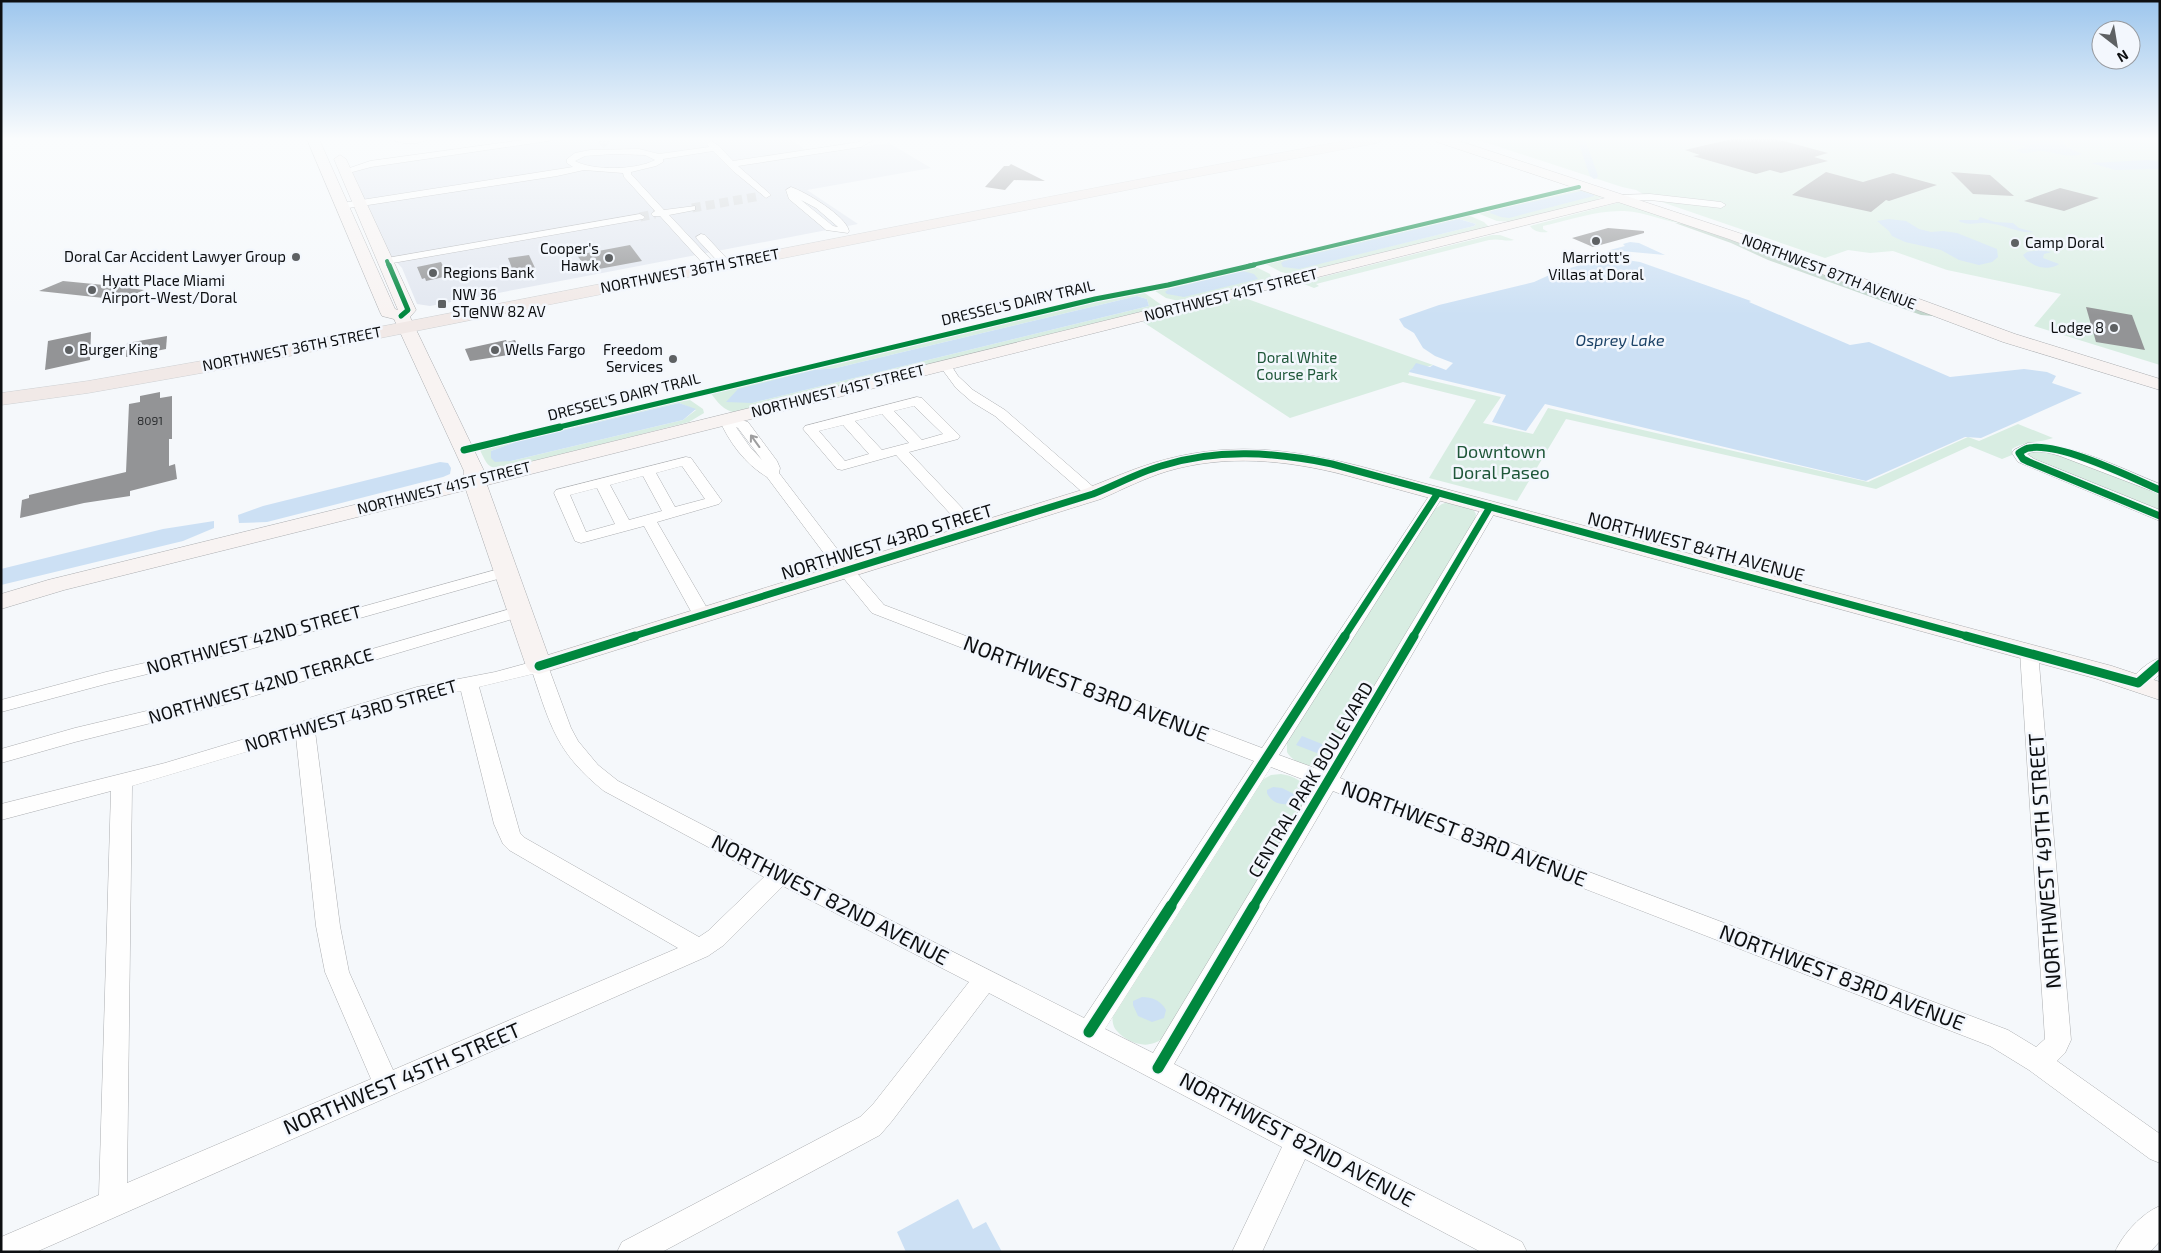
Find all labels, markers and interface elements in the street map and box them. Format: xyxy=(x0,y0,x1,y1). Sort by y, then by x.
north arrow xyxy=(2091,20,2141,70)
text: N xyxy=(2114,47,2132,66)
street label: NORTHWEST 87TH AVENUE xyxy=(1740,230,1919,313)
place label: Camp Doral xyxy=(2025,233,2105,251)
marker: Marriott's Villas at Doral xyxy=(1590,235,1602,247)
marker: Camp Doral xyxy=(2009,237,2021,249)
place label: Cooper's Hawk xyxy=(540,239,599,274)
street label: NORTHWEST 36TH STREET xyxy=(599,244,781,296)
place label: Doral Car Accident Lawyer Group xyxy=(64,247,286,265)
place label: Marriott's Villas at Doral xyxy=(1548,248,1644,283)
marker: Doral Car Accident Lawyer Group xyxy=(290,251,302,263)
marker: Cooper's Hawk xyxy=(603,252,615,264)
place label: Regions Bank xyxy=(443,263,535,281)
street label: NORTHWEST 41ST STREET xyxy=(1142,264,1320,324)
marker: Regions Bank xyxy=(427,267,439,279)
place label: Hyatt Place Miami Airport-West/Doral xyxy=(102,271,237,306)
street label: DRESSEL'S DAIRY TRAIL xyxy=(939,276,1096,328)
marker: Hyatt Place Miami Airport-West/Doral xyxy=(86,284,98,296)
place label: NW 36 ST@NW 82 AV xyxy=(452,285,546,320)
marker: NW 36 ST@NW 82 AV xyxy=(436,298,448,310)
place label: Lodge 8 xyxy=(2050,318,2104,336)
street label: NORTHWEST 36TH STREET xyxy=(201,322,383,374)
marker: Lodge 8 xyxy=(2108,322,2120,334)
water label: Osprey Lake xyxy=(1575,330,1665,350)
place label: Burger King xyxy=(79,340,159,358)
place label: Wells Fargo xyxy=(505,340,586,358)
place label: Freedom Services xyxy=(603,340,663,375)
marker: Burger King xyxy=(63,344,75,356)
marker: Wells Fargo xyxy=(489,344,501,356)
park label: Doral White Course Park xyxy=(1256,348,1338,383)
marker: Freedom Services xyxy=(667,353,679,365)
street label: NORTHWEST 41ST STREET xyxy=(749,360,927,420)
street label: DRESSEL'S DAIRY TRAIL xyxy=(546,368,702,424)
house number: 8091 xyxy=(137,413,163,427)
one-way arrow xyxy=(750,434,760,448)
park label: Downtown Doral Paseo xyxy=(1452,440,1550,483)
street label: NORTHWEST 41ST STREET xyxy=(355,457,533,517)
street label: NORTHWEST 43RD STREET xyxy=(778,498,996,584)
street label: NORTHWEST 84TH AVENUE xyxy=(1585,506,1807,586)
street label: NORTHWEST 42ND STREET xyxy=(144,600,364,678)
street label: NORTHWEST 83RD AVENUE xyxy=(960,629,1213,746)
street label: NORTHWEST 42ND TERRACE xyxy=(146,642,376,728)
street label: NORTHWEST 43RD STREET xyxy=(242,674,460,756)
street label: CENTRAL PARK BOULEVARD xyxy=(1243,678,1377,881)
street label: NORTHWEST 49TH STREET xyxy=(2022,732,2065,990)
street label: NORTHWEST 83RD AVENUE xyxy=(1338,774,1591,891)
street label: NORTHWEST 82ND AVENUE xyxy=(708,828,953,969)
street label: NORTHWEST 83RD AVENUE xyxy=(1716,918,1969,1035)
street label: NORTHWEST 45TH STREET xyxy=(279,1016,524,1139)
street label: NORTHWEST 82ND AVENUE xyxy=(1176,1066,1420,1211)

